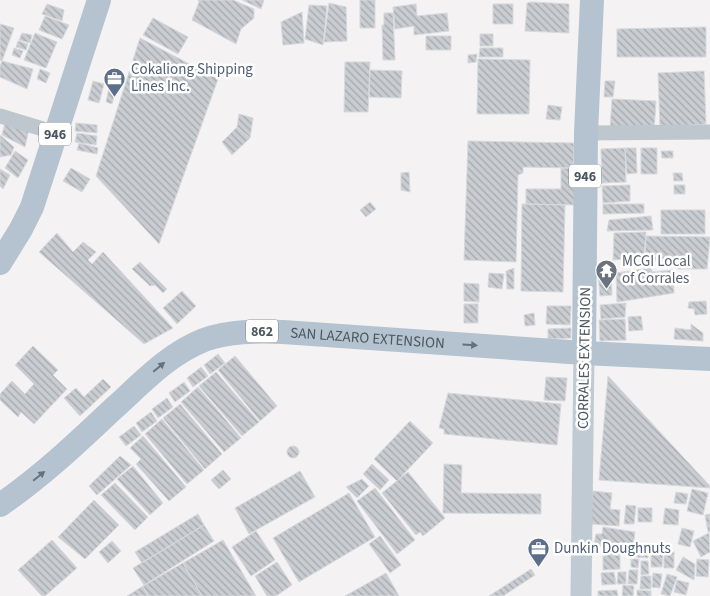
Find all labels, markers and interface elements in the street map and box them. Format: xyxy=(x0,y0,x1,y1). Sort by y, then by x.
place label: Cokaliong Shipping Lines Inc. xyxy=(131,59,253,97)
office icon: Cokaliong Shipping Lines Inc. xyxy=(103,66,127,97)
road number: 946 xyxy=(39,122,71,146)
road number: 946 xyxy=(569,165,601,188)
place label: MCGI Local of Corrales xyxy=(622,251,691,289)
temple icon: MCGI Local of Corrales xyxy=(594,258,618,289)
street label: CORRALES EXTENSION xyxy=(573,287,596,429)
road number: 862 xyxy=(246,320,278,342)
street label: SAN LAZARO EXTENSION xyxy=(290,323,445,354)
one-way arrow xyxy=(462,341,478,349)
one-way arrow xyxy=(153,362,166,373)
one-way arrow xyxy=(32,471,45,482)
office icon: Dunkin Doughnuts xyxy=(526,536,550,567)
place label: Dunkin Doughnuts xyxy=(554,538,671,559)

